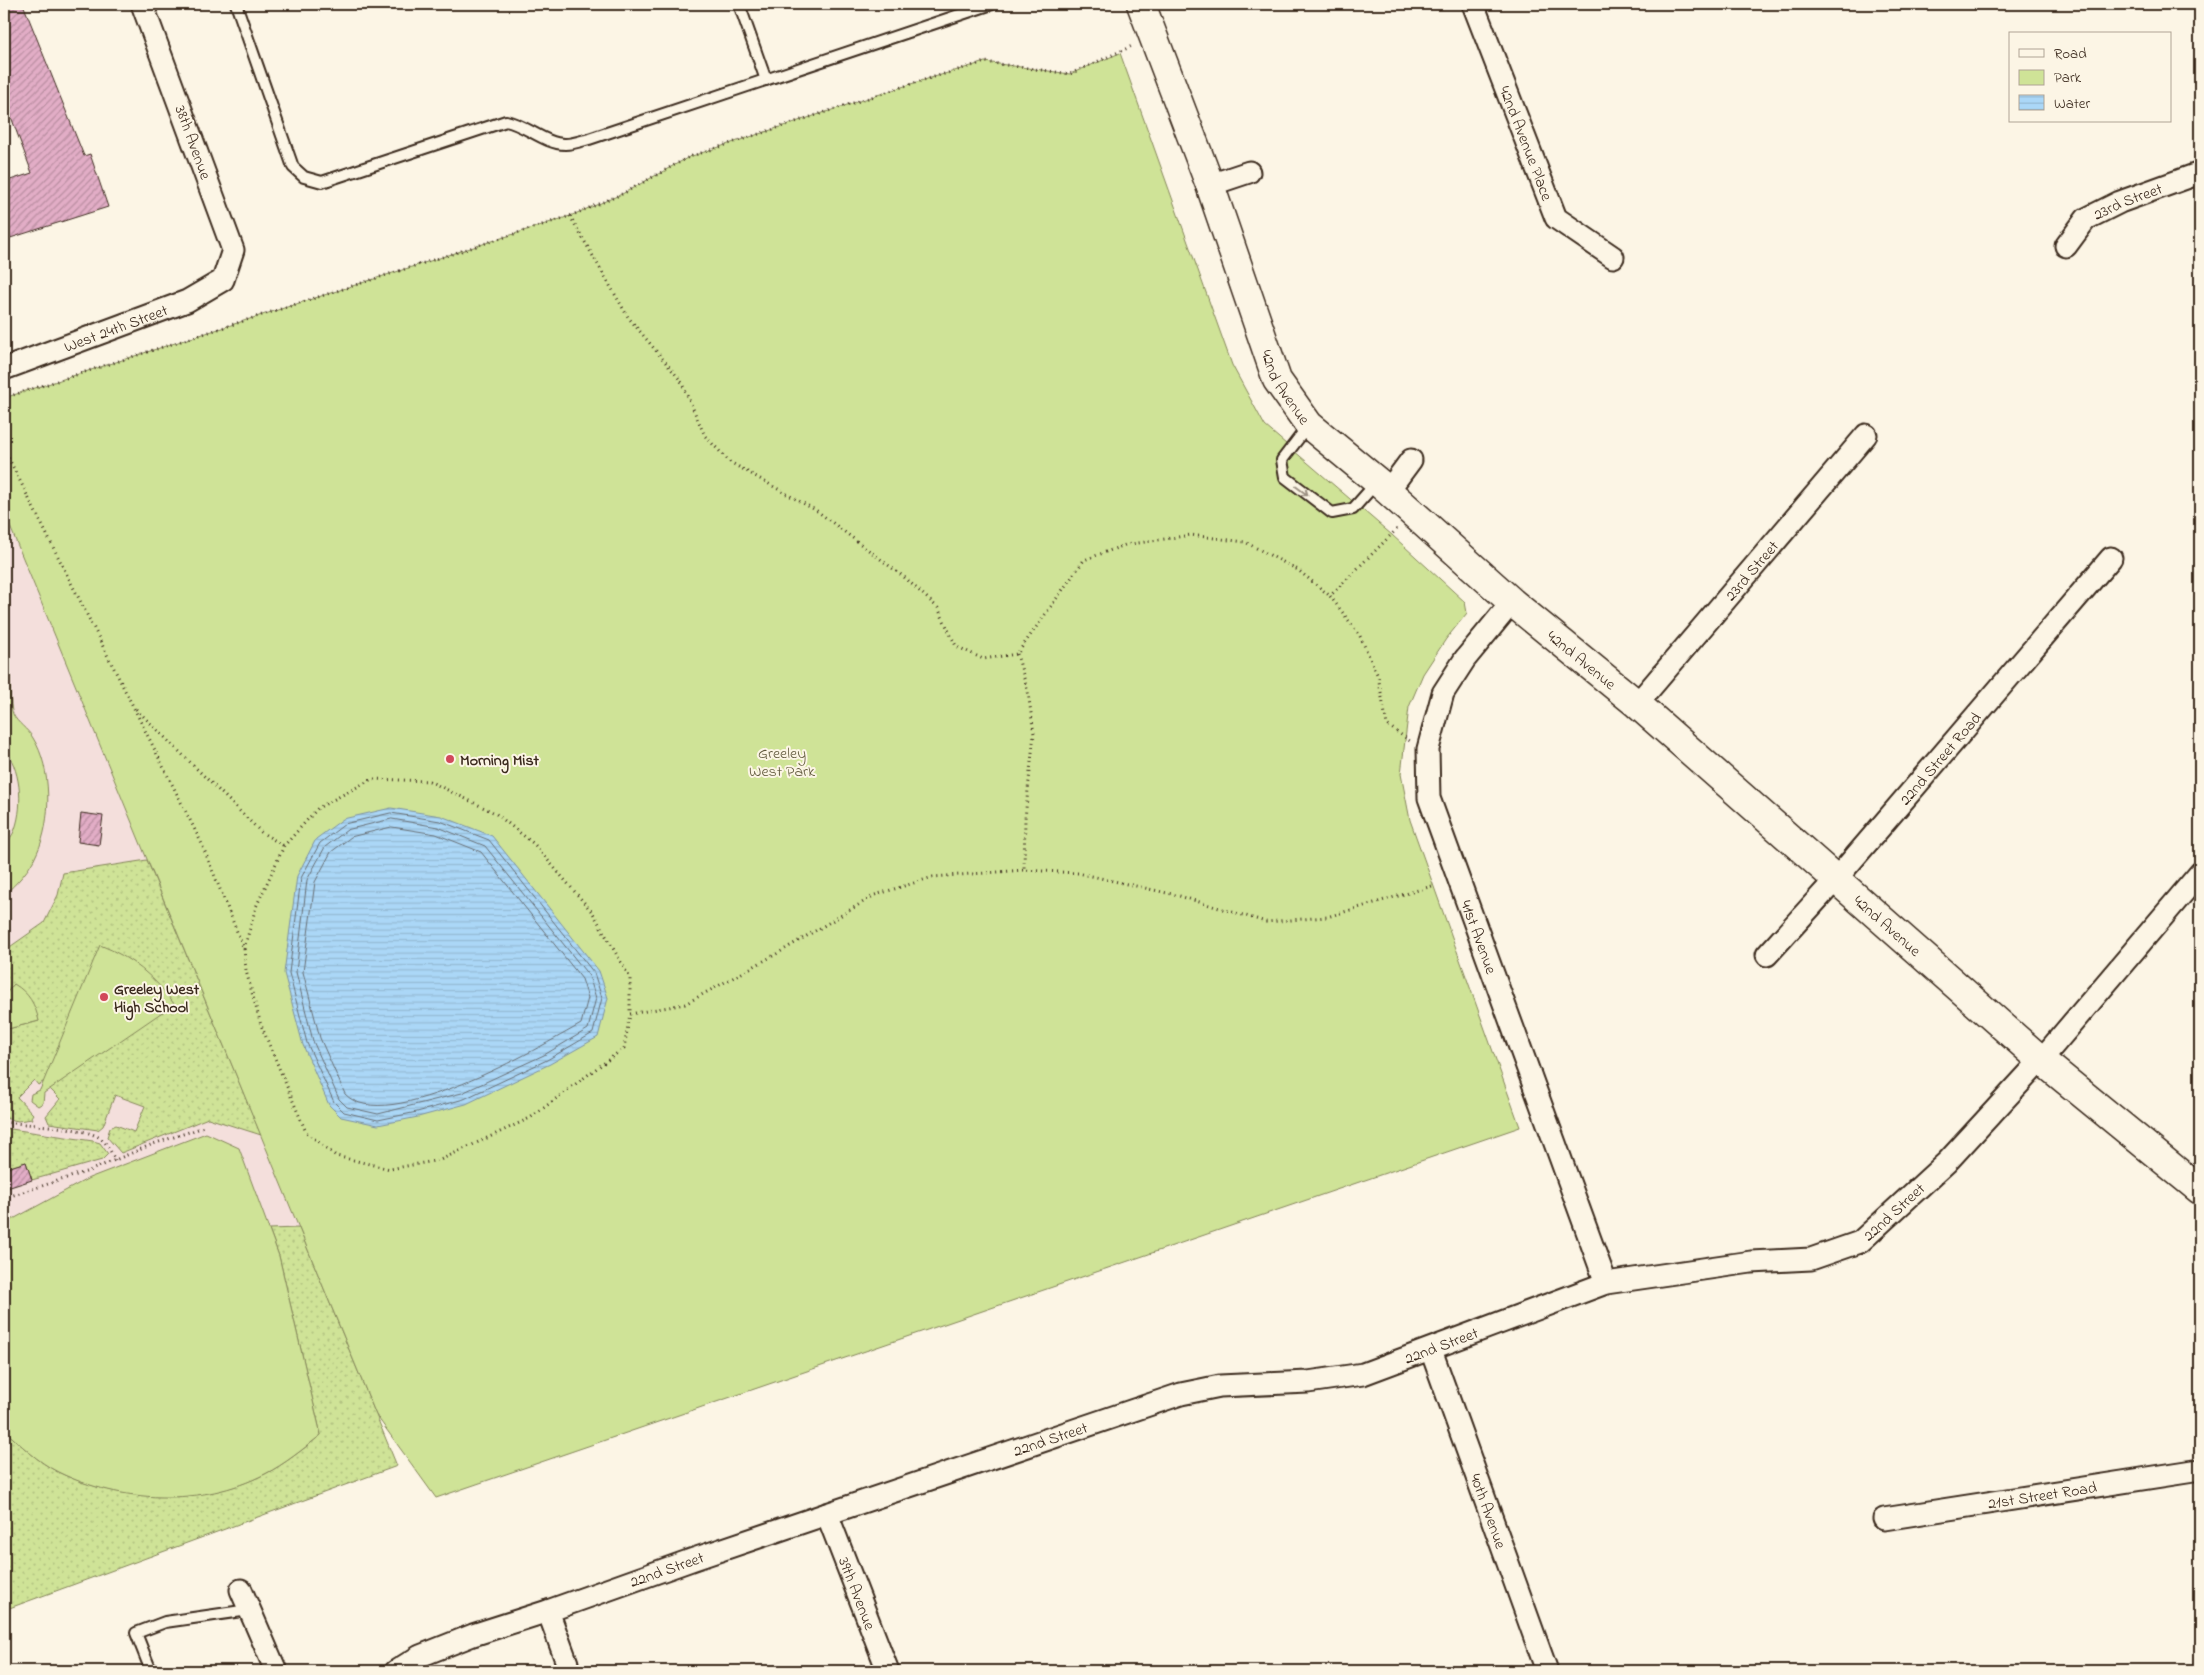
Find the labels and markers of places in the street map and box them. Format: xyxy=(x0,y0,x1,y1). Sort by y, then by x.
place label: Morning Mist xyxy=(460,749,540,774)
marker: Morning Mist xyxy=(444,753,456,765)
place label: Greeley West High School xyxy=(114,978,200,1021)
marker: Greeley West High School xyxy=(98,991,110,1003)

